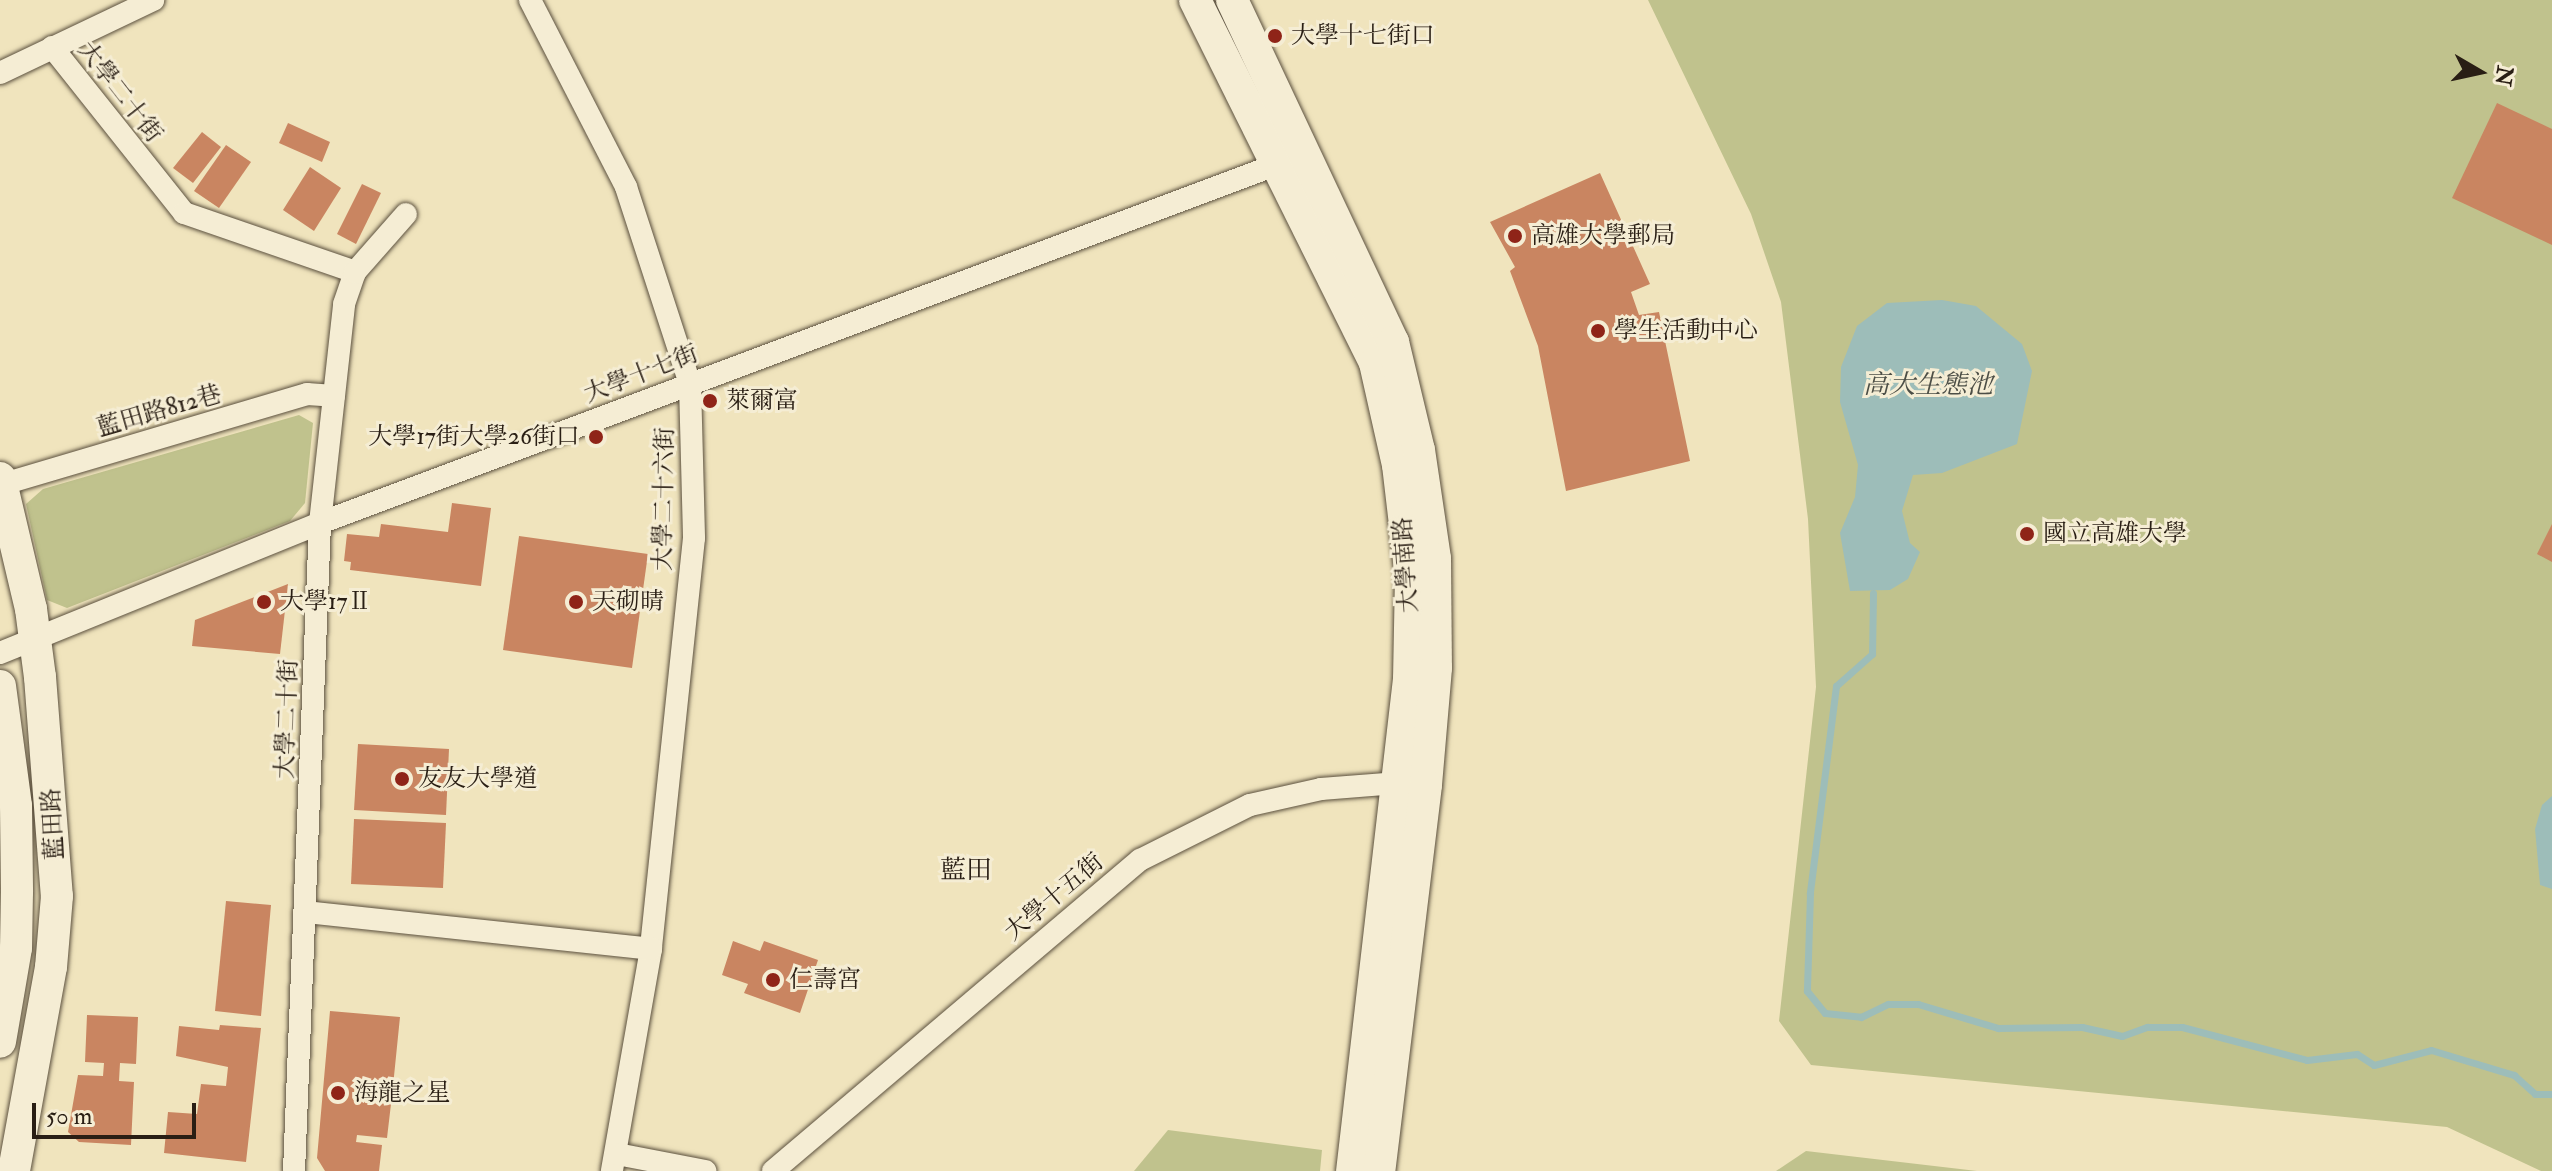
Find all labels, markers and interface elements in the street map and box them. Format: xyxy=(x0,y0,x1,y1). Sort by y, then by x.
place label: 大學十七街口 xyxy=(1291,22,1435,50)
marker: 大學十七街口 xyxy=(1266,27,1284,45)
north arrow xyxy=(2440,32,2520,112)
street label: 大學二十街 xyxy=(72,36,168,148)
text: N xyxy=(2488,64,2519,88)
place label: 高雄大學郵局 xyxy=(1531,222,1675,250)
marker: 高雄大學郵局 xyxy=(1506,227,1524,245)
place label: 學生活動中心 xyxy=(1614,317,1758,345)
marker: 學生活動中心 xyxy=(1589,322,1607,340)
street label: 大學十七街 xyxy=(580,339,702,409)
water label: 高大生態池 xyxy=(1863,370,1993,402)
street label: 藍田路812巷 xyxy=(94,380,224,442)
place label: 萊爾富 xyxy=(726,387,798,415)
marker: 萊爾富 xyxy=(701,392,719,410)
place label: 大學17街大學26街口 xyxy=(368,423,580,451)
street label: 大學二十六街 xyxy=(648,427,680,571)
marker: 大學17街大學26街口 xyxy=(587,428,605,446)
street label: 大學南路 xyxy=(1388,516,1424,614)
place label: 國立高雄大學 xyxy=(2043,520,2187,548)
marker: 國立高雄大學 xyxy=(2018,525,2036,543)
place label: 大學17Ⅱ xyxy=(280,588,372,616)
place label: 天砌晴 xyxy=(592,588,664,616)
marker: 大學17Ⅱ xyxy=(255,593,273,611)
marker: 天砌晴 xyxy=(567,593,585,611)
street label: 大學二十街 xyxy=(271,659,303,779)
place label: 友友大學道 xyxy=(418,765,538,793)
marker: 友友大學道 xyxy=(393,770,411,788)
street label: 藍田路 xyxy=(37,787,69,861)
street label: 大學十五街 xyxy=(999,847,1109,947)
district label: 藍田 xyxy=(940,855,992,887)
place label: 仁壽宮 xyxy=(789,966,861,994)
marker: 仁壽宮 xyxy=(764,971,782,989)
place label: 海龍之星 xyxy=(354,1079,450,1107)
marker: 海龍之星 xyxy=(329,1084,347,1102)
scale bar xyxy=(36,1087,200,1137)
text: 50 m xyxy=(46,1101,92,1132)

